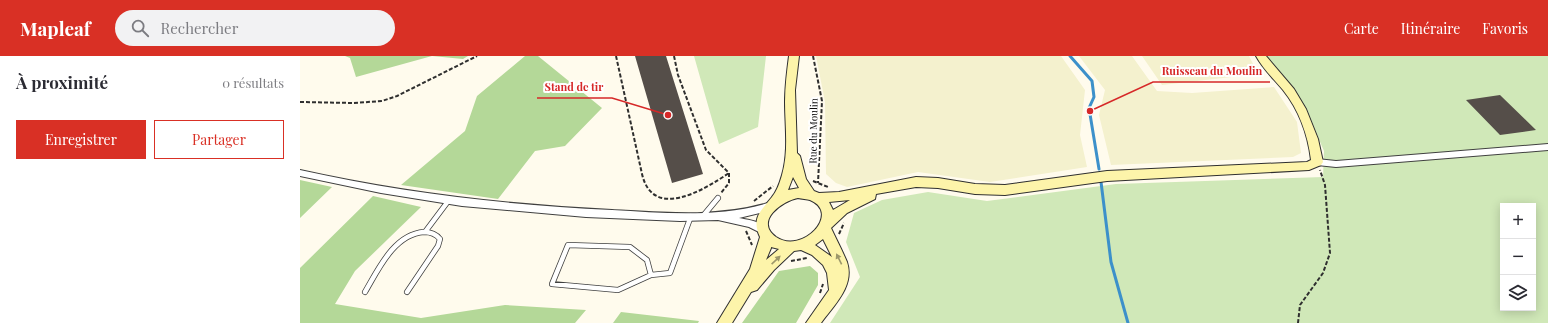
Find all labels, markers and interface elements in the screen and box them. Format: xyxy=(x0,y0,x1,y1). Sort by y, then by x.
search box xyxy=(115,10,395,46)
text: Mapleaf xyxy=(20,15,91,41)
icon: search xyxy=(129,17,151,39)
text: Rechercher xyxy=(161,18,238,38)
text: Carte xyxy=(1344,19,1379,38)
text: Itinéraire xyxy=(1401,19,1460,38)
text: Favoris xyxy=(1482,19,1528,38)
callout: Ruisseau du Moulin xyxy=(1153,59,1270,82)
text: Ruisseau du Moulin xyxy=(1162,63,1263,78)
text: À proximité xyxy=(16,71,108,93)
text: 0 résultats xyxy=(222,74,284,91)
callout: Stand de tir xyxy=(537,75,612,98)
text: Stand de tir xyxy=(545,79,604,94)
street label: Rue du Moulin xyxy=(805,98,821,164)
button: Enregistrer xyxy=(16,120,146,159)
button: Partager xyxy=(154,120,284,159)
map controls xyxy=(1500,203,1536,311)
button: + xyxy=(1500,203,1536,239)
button: − xyxy=(1500,239,1536,275)
one-way arrow xyxy=(836,254,842,265)
one-way arrow xyxy=(770,255,781,264)
button: layers xyxy=(1500,275,1536,311)

